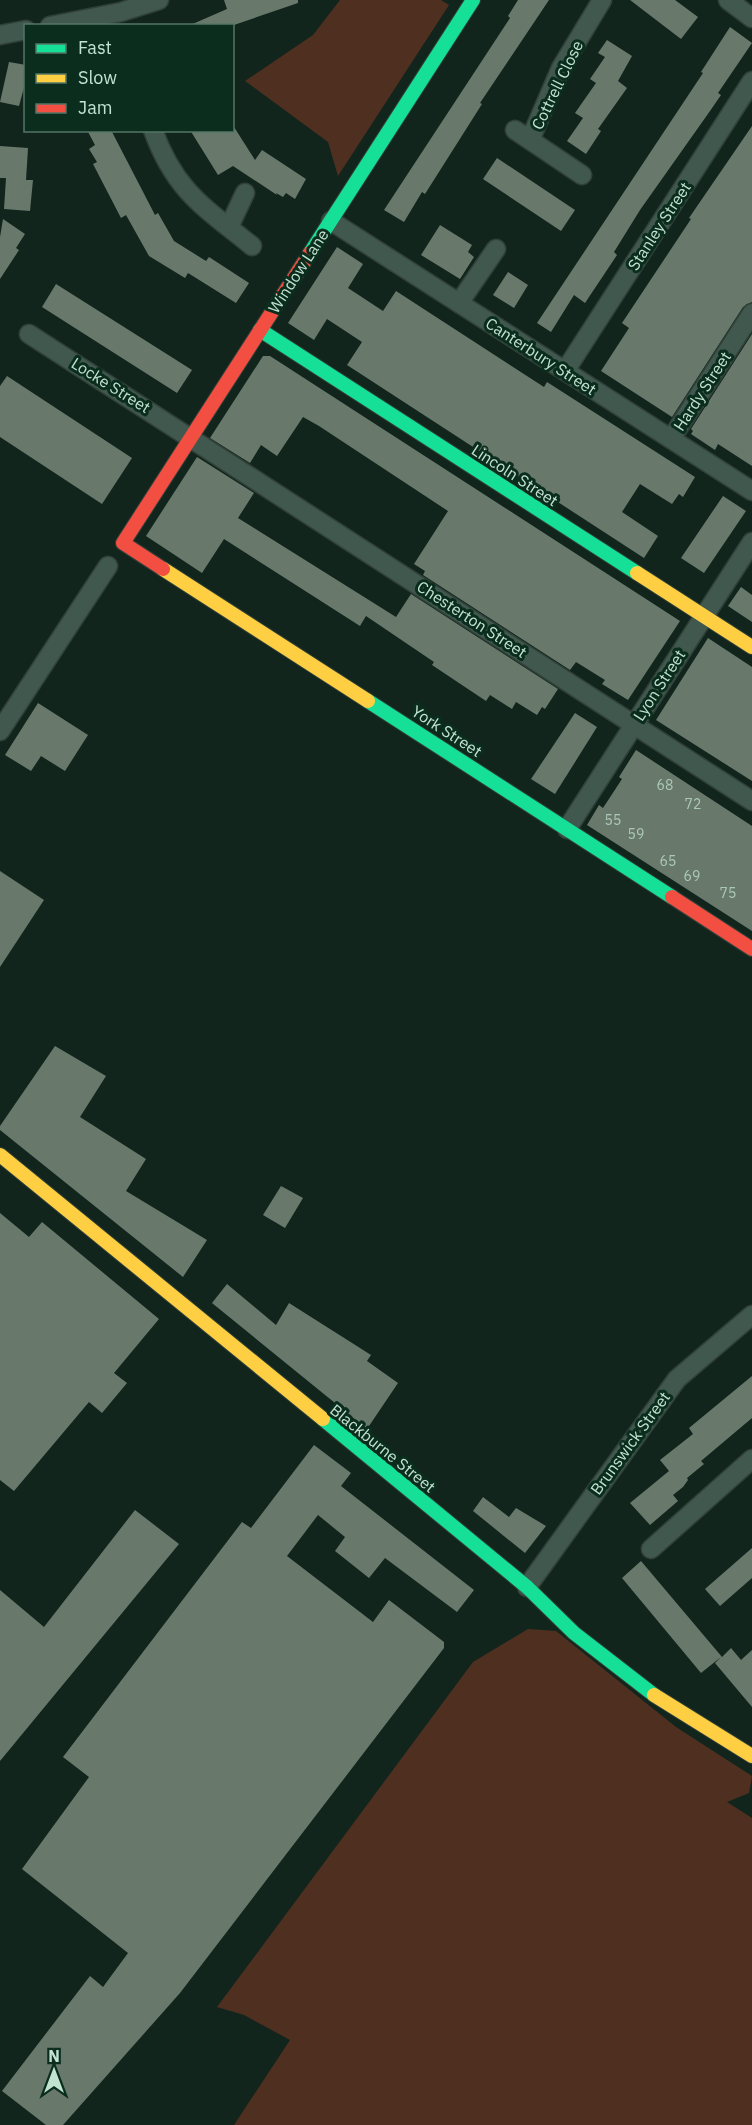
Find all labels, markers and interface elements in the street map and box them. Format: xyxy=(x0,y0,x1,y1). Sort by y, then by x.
legend xyxy=(24,24,234,132)
text: Fast xyxy=(78,36,112,59)
street label: Cottrell Close xyxy=(527,37,587,133)
text: Slow xyxy=(78,66,117,89)
text: Jam xyxy=(78,96,113,119)
street label: Stanley Street xyxy=(623,178,695,274)
street label: Window Lane xyxy=(263,225,333,317)
street label: Canterbury Street xyxy=(482,313,600,399)
street label: Hardy Street xyxy=(669,348,735,434)
street label: Locke Street xyxy=(68,353,154,417)
street label: Lincoln Street xyxy=(468,440,562,510)
street label: Chesterton Street xyxy=(413,576,531,662)
street label: Lyon Street xyxy=(629,646,689,724)
street label: York Street xyxy=(408,701,486,761)
house number: 68 xyxy=(657,776,673,794)
house number: 72 xyxy=(685,795,701,813)
house number: 55 xyxy=(605,811,621,829)
house number: 59 xyxy=(628,825,644,843)
house number: 65 xyxy=(660,852,676,870)
house number: 69 xyxy=(684,867,700,885)
house number: 75 xyxy=(720,884,736,902)
street label: Brunswick Street xyxy=(586,1388,674,1498)
street label: Blackburne Street xyxy=(326,1399,440,1497)
north arrow xyxy=(24,2041,84,2101)
text: N xyxy=(48,2046,60,2066)

